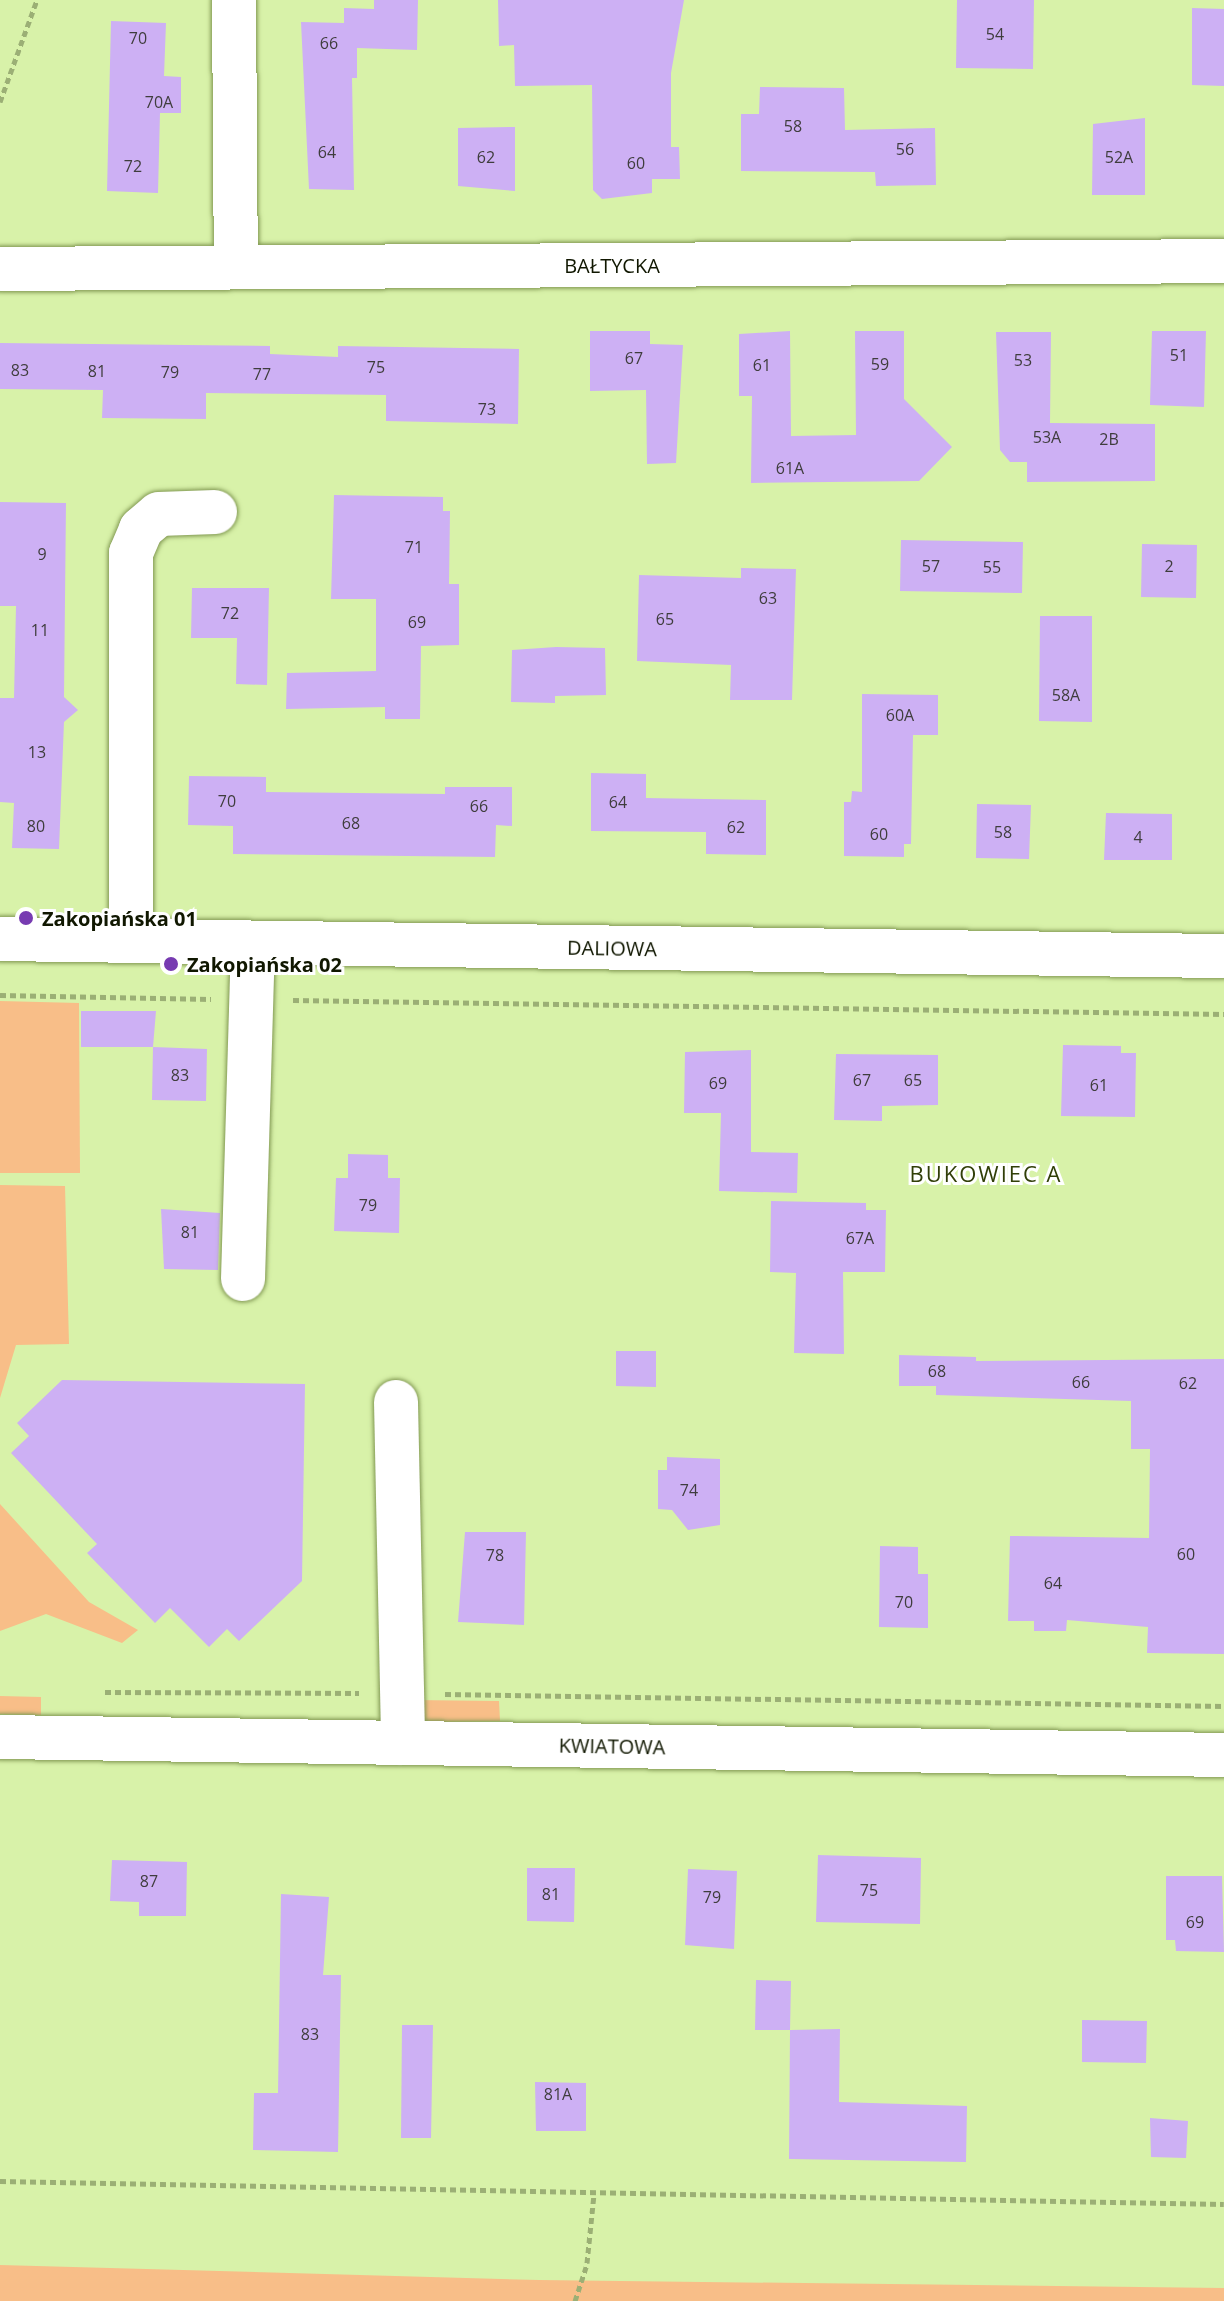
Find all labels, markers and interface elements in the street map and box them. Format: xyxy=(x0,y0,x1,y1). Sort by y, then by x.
house number: 54 xyxy=(986,24,1004,44)
house number: 70 xyxy=(129,28,147,48)
house number: 66 xyxy=(320,33,338,53)
house number: 70A xyxy=(145,92,173,112)
house number: 58 xyxy=(784,116,802,136)
house number: 56 xyxy=(896,139,914,159)
house number: 64 xyxy=(318,142,336,162)
house number: 62 xyxy=(477,147,495,167)
house number: 52A xyxy=(1105,147,1133,167)
house number: 60 xyxy=(627,153,645,173)
house number: 72 xyxy=(124,156,142,176)
street label: BAŁTYCKA xyxy=(564,253,660,277)
house number: 51 xyxy=(1170,345,1188,365)
house number: 67 xyxy=(625,348,643,368)
house number: 53 xyxy=(1014,350,1032,370)
house number: 59 xyxy=(871,354,889,374)
house number: 61 xyxy=(753,355,771,375)
house number: 75 xyxy=(367,357,385,377)
house number: 83 xyxy=(11,360,29,380)
house number: 81 xyxy=(88,361,106,381)
house number: 79 xyxy=(161,362,179,382)
house number: 77 xyxy=(253,364,271,384)
house number: 73 xyxy=(478,399,496,419)
house number: 53A xyxy=(1033,427,1061,447)
house number: 2B xyxy=(1099,429,1119,449)
house number: 61A xyxy=(776,458,804,478)
house number: 71 xyxy=(405,537,423,557)
house number: 9 xyxy=(37,544,47,564)
house number: 57 xyxy=(922,556,940,576)
house number: 2 xyxy=(1164,556,1174,576)
house number: 55 xyxy=(983,557,1001,577)
house number: 63 xyxy=(759,588,777,608)
house number: 72 xyxy=(221,603,239,623)
house number: 65 xyxy=(656,609,674,629)
house number: 69 xyxy=(408,612,426,632)
house number: 11 xyxy=(31,620,49,640)
house number: 58A xyxy=(1052,685,1080,705)
house number: 60A xyxy=(886,705,914,725)
house number: 13 xyxy=(28,742,46,762)
house number: 70 xyxy=(218,791,236,811)
house number: 64 xyxy=(609,792,627,812)
house number: 66 xyxy=(470,796,488,816)
house number: 68 xyxy=(342,813,360,833)
house number: 80 xyxy=(27,816,45,836)
house number: 62 xyxy=(727,817,745,837)
house number: 58 xyxy=(994,822,1012,842)
house number: 60 xyxy=(870,824,888,844)
house number: 4 xyxy=(1133,827,1143,847)
place label: Zakopiańska 01 xyxy=(42,906,197,930)
marker: Zakopiańska 01 xyxy=(17,909,35,927)
street label: DALIOWA xyxy=(567,935,657,961)
place label: Zakopiańska 02 xyxy=(187,952,342,976)
marker: Zakopiańska 02 xyxy=(162,955,180,973)
house number: 83 xyxy=(171,1065,189,1085)
house number: 67 xyxy=(853,1070,871,1090)
house number: 65 xyxy=(904,1070,922,1090)
house number: 69 xyxy=(709,1073,727,1093)
house number: 61 xyxy=(1090,1075,1108,1095)
district label: BUKOWIEC A xyxy=(910,1161,1062,1187)
house number: 79 xyxy=(359,1195,377,1215)
house number: 81 xyxy=(181,1222,199,1242)
house number: 67A xyxy=(846,1228,874,1248)
house number: 68 xyxy=(928,1361,946,1381)
house number: 66 xyxy=(1072,1372,1090,1392)
house number: 62 xyxy=(1179,1373,1197,1393)
house number: 74 xyxy=(680,1480,698,1500)
house number: 60 xyxy=(1177,1544,1195,1564)
house number: 78 xyxy=(486,1545,504,1565)
house number: 64 xyxy=(1044,1573,1062,1593)
house number: 70 xyxy=(895,1592,913,1612)
street label: KWIATOWA xyxy=(558,1733,666,1759)
house number: 87 xyxy=(140,1871,158,1891)
house number: 75 xyxy=(860,1880,878,1900)
house number: 81 xyxy=(542,1884,560,1904)
house number: 79 xyxy=(703,1887,721,1907)
house number: 69 xyxy=(1186,1912,1204,1932)
house number: 83 xyxy=(301,2024,319,2044)
house number: 81A xyxy=(544,2084,572,2104)

